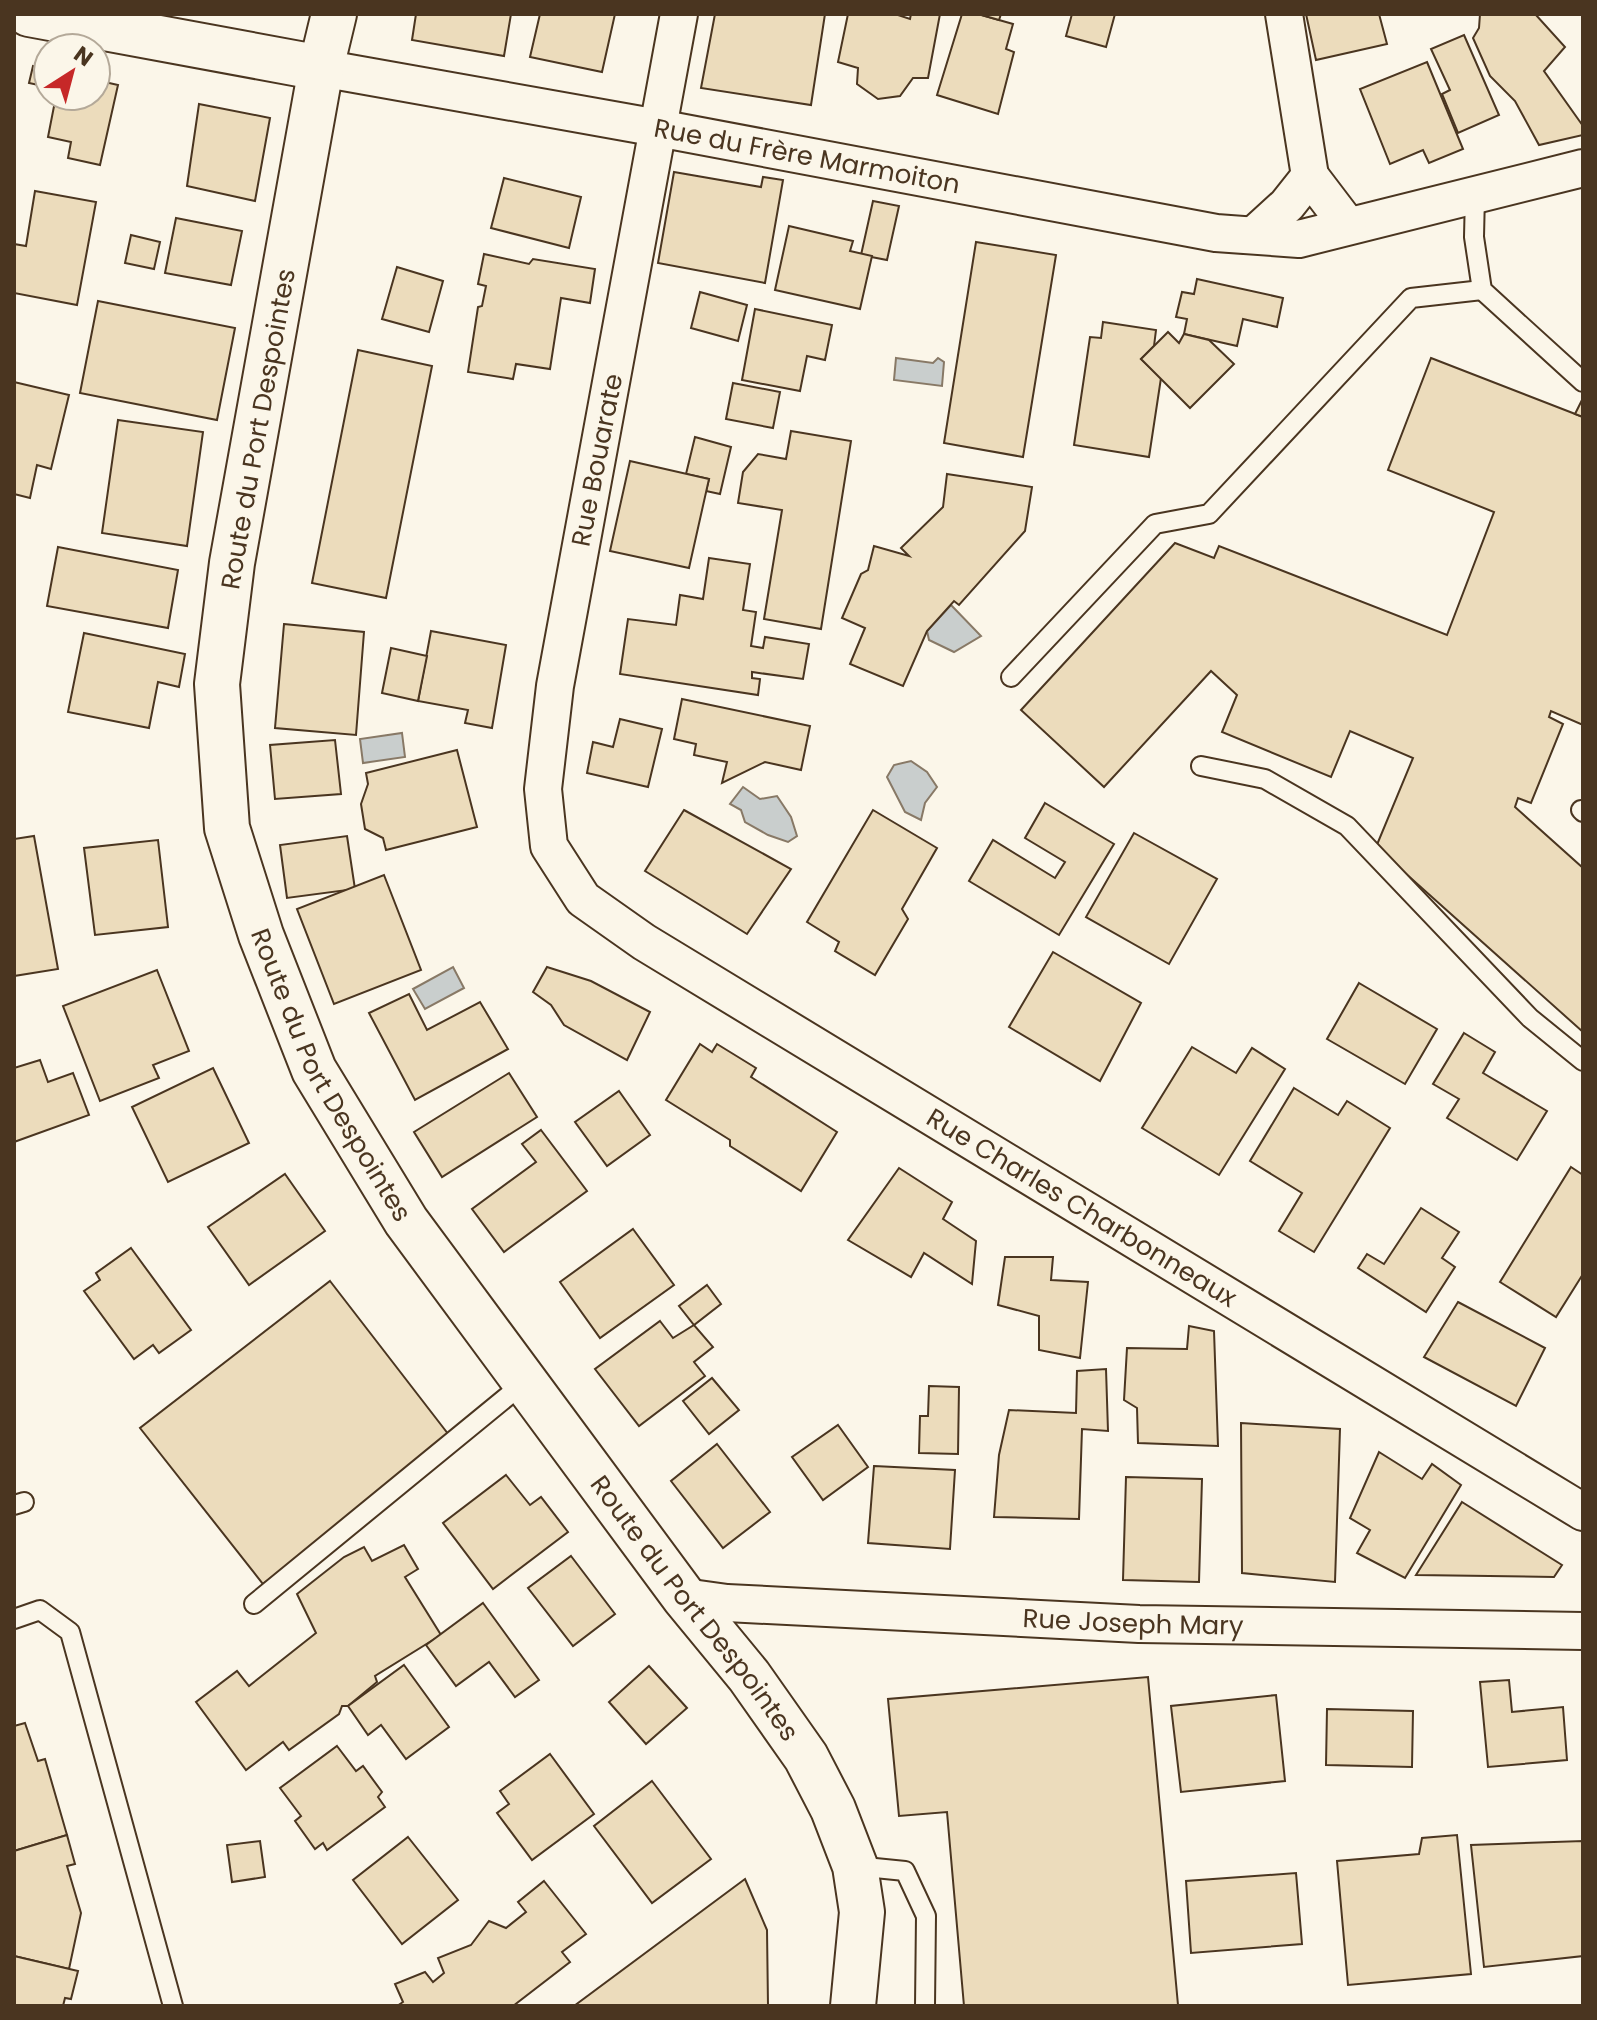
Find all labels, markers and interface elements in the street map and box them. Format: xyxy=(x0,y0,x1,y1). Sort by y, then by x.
north arrow xyxy=(32,32,112,112)
text: N xyxy=(68,39,99,74)
street label: Rue du Frère Marmoiton xyxy=(651,110,963,202)
street label: Route du Port Despointes xyxy=(212,266,304,592)
street label: Rue Bouarate xyxy=(563,371,631,549)
street label: Route du Port Despointes xyxy=(242,923,420,1228)
street label: Rue Charles Charbonneaux xyxy=(920,1100,1244,1316)
street label: Route du Port Despointes xyxy=(582,1468,807,1748)
street label: Rue Joseph Mary xyxy=(1022,1600,1244,1644)

